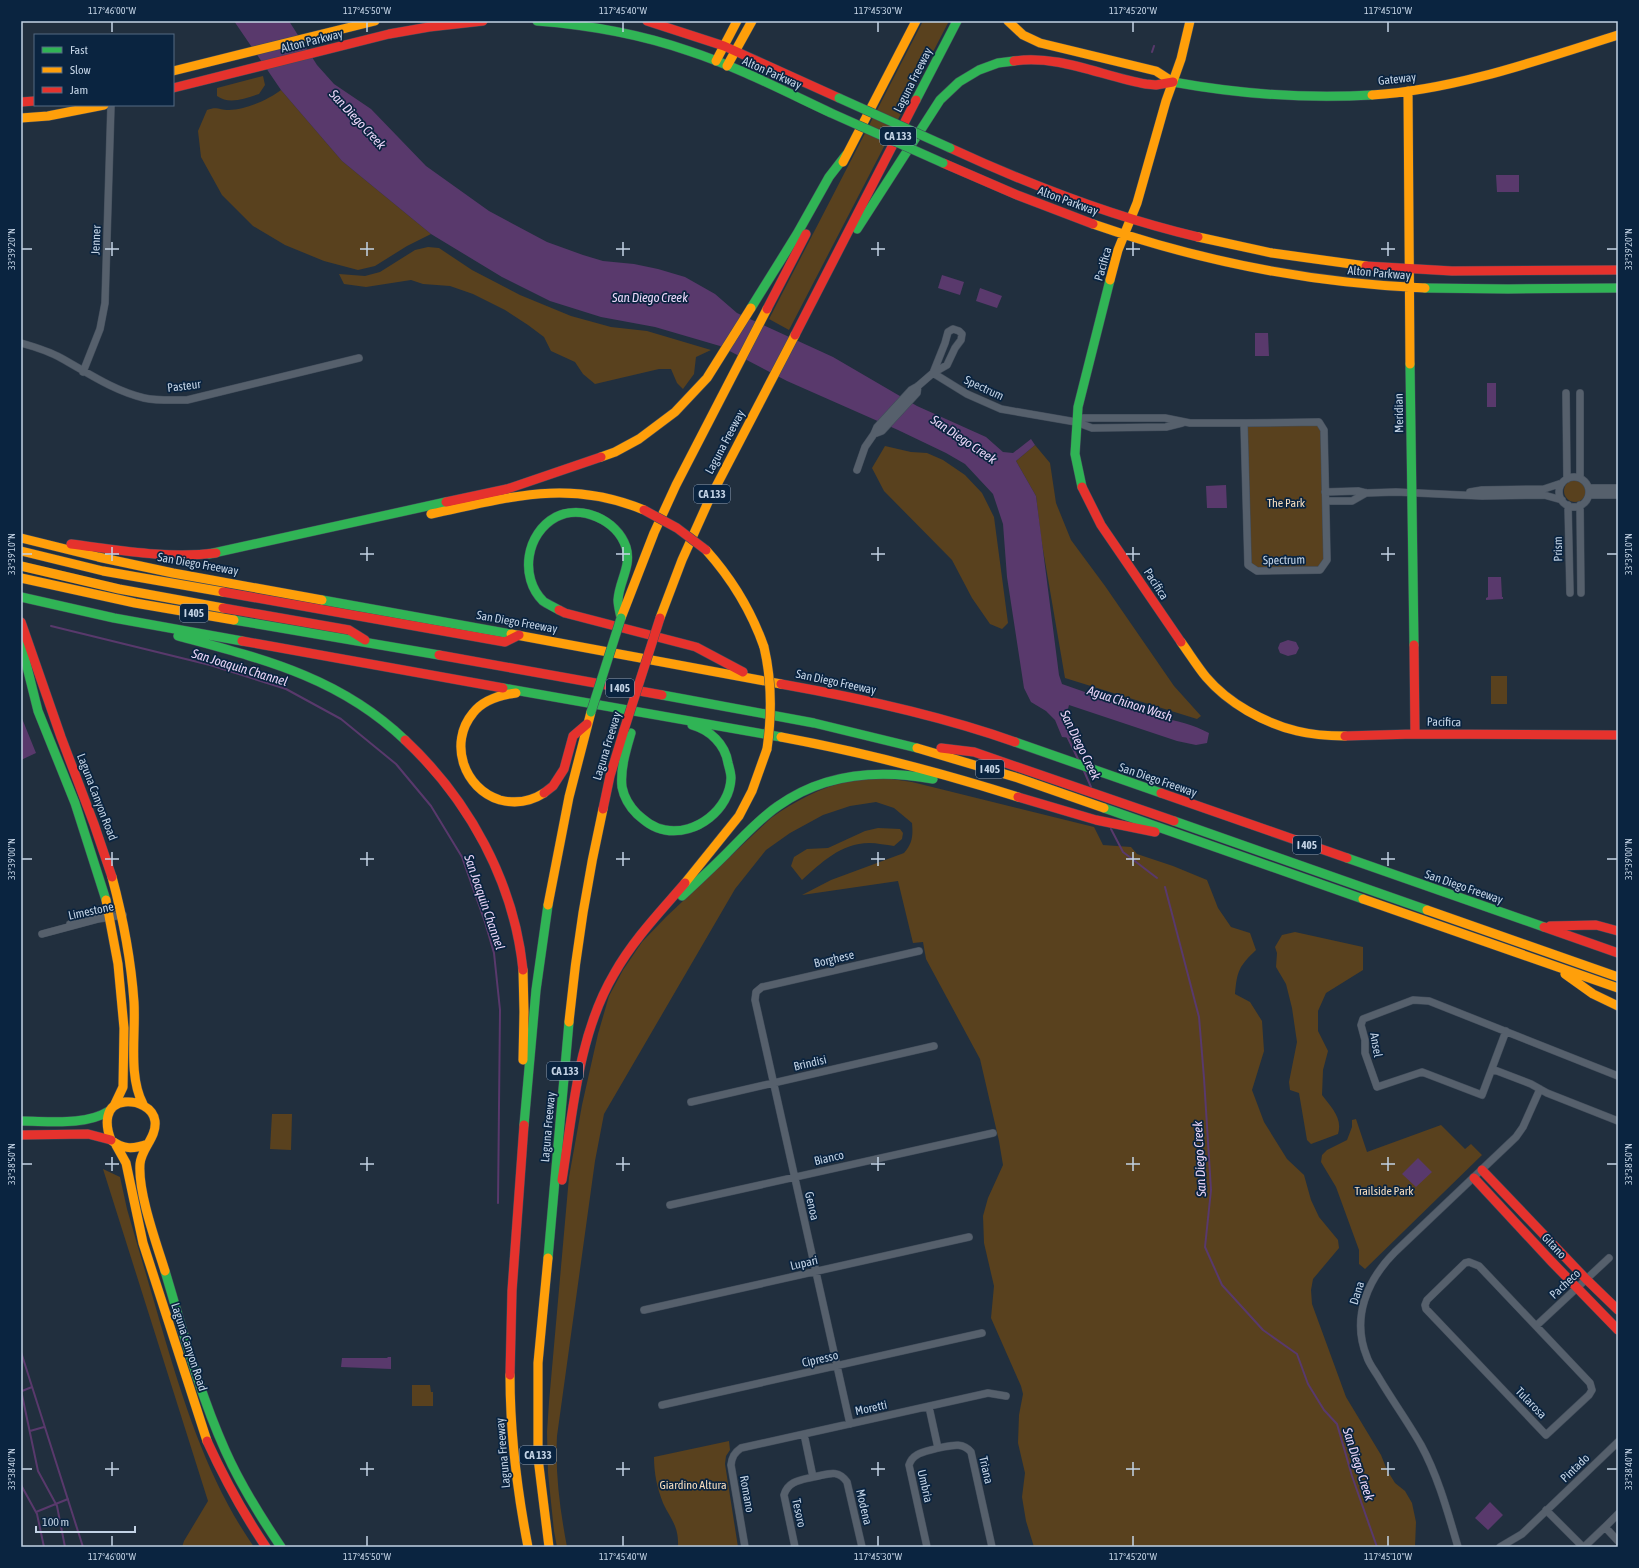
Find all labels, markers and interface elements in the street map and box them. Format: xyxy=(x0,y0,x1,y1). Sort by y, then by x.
text: 117°46'00"W xyxy=(88,5,137,16)
text: 117°45'50"W xyxy=(343,5,392,16)
text: 117°45'40"W xyxy=(599,5,648,16)
text: 117°45'30"W xyxy=(854,5,903,16)
text: 117°45'20"W xyxy=(1109,5,1158,16)
text: 117°45'10"W xyxy=(1364,5,1413,16)
street label: Alton Parkway xyxy=(280,27,344,55)
legend xyxy=(34,34,174,106)
text: Fast xyxy=(70,43,88,57)
street label: Laguna Freeway xyxy=(891,45,935,115)
street label: Alton Parkway xyxy=(740,54,804,92)
text: Slow xyxy=(70,63,91,77)
street label: Gateway xyxy=(1377,70,1417,88)
text: Jam xyxy=(70,83,88,97)
water label: San Diego Creek xyxy=(326,86,389,152)
road number: CA 133 xyxy=(880,127,916,145)
street label: Alton Parkway xyxy=(1036,184,1100,218)
street label: Jenner xyxy=(88,224,104,255)
text: 33°39'20"N xyxy=(6,228,17,270)
text: 33°39'20"N xyxy=(1623,228,1634,270)
street label: Pacifica xyxy=(1092,245,1114,283)
street label: Alton Parkway xyxy=(1347,263,1411,283)
water label: San Diego Creek xyxy=(611,290,688,305)
street label: Spectrum xyxy=(962,373,1006,403)
street label: Pasteur xyxy=(166,377,202,395)
street label: Meridian xyxy=(1392,393,1406,433)
street label: Laguna Freeway xyxy=(702,407,748,476)
water label: San Diego Creek xyxy=(927,411,1000,467)
road number: CA 133 xyxy=(694,485,730,503)
park label: The Park xyxy=(1267,496,1306,510)
text: 33°39'10"N xyxy=(6,533,17,575)
text: 33°39'10"N xyxy=(1623,533,1634,575)
street label: Prism xyxy=(1551,536,1565,562)
street label: San Diego Freeway xyxy=(157,550,239,578)
street label: Spectrum xyxy=(1263,553,1305,567)
street label: Pacifica xyxy=(1141,566,1171,602)
road number: I 405 xyxy=(180,604,208,622)
street label: San Diego Freeway xyxy=(476,608,558,636)
water label: San Joaquin Channel xyxy=(189,645,290,689)
street label: San Diego Freeway xyxy=(795,667,877,697)
road number: I 405 xyxy=(606,679,634,697)
water label: Agua Chinon Wash xyxy=(1085,682,1175,724)
water label: San Diego Creek xyxy=(1057,707,1104,783)
street label: Laguna Freeway xyxy=(590,710,624,782)
street label: Pacifica xyxy=(1427,715,1461,729)
street label: Laguna Canyon Road xyxy=(74,752,120,842)
road number: I 405 xyxy=(976,760,1004,778)
street label: San Diego Freeway xyxy=(1117,760,1199,800)
road number: I 405 xyxy=(1293,836,1321,854)
text: 33°39'00"N xyxy=(6,838,17,880)
text: 33°39'00"N xyxy=(1623,838,1634,880)
water label: San Joaquin Channel xyxy=(461,852,508,952)
street label: San Diego Freeway xyxy=(1423,867,1505,907)
street label: Limestone xyxy=(67,899,115,923)
street label: Borghese xyxy=(813,948,855,970)
street label: Ansel xyxy=(1367,1032,1385,1059)
street label: Brindisi xyxy=(792,1052,828,1074)
road number: CA 133 xyxy=(547,1062,583,1080)
street label: Laguna Freeway xyxy=(538,1091,558,1163)
water label: San Diego Creek xyxy=(1190,1120,1209,1198)
text: 33°38'50"N xyxy=(6,1143,17,1185)
text: 33°38'50"N xyxy=(1623,1143,1634,1185)
street label: Bianco xyxy=(813,1148,846,1168)
park label: Trailside Park xyxy=(1354,1184,1414,1198)
street label: Genoa xyxy=(802,1190,822,1222)
street label: Gitano xyxy=(1539,1230,1569,1262)
street label: Lupari xyxy=(789,1253,819,1273)
street label: Pacheco xyxy=(1547,1266,1584,1302)
street label: Dana xyxy=(1347,1280,1367,1306)
street label: Laguna Canyon Road xyxy=(168,1301,210,1393)
street label: Cipresso xyxy=(800,1348,840,1370)
street label: Tularosa xyxy=(1513,1384,1549,1422)
street label: Moretti xyxy=(854,1398,888,1418)
street label: Laguna Freeway xyxy=(493,1417,513,1489)
water label: San Diego Creek xyxy=(1339,1425,1377,1503)
road number: CA 133 xyxy=(520,1446,556,1464)
text: 33°38'40"N xyxy=(6,1448,17,1490)
text: 33°38'40"N xyxy=(1623,1448,1634,1490)
street label: Pintado xyxy=(1558,1451,1593,1485)
street label: Triana xyxy=(976,1455,996,1485)
street label: Umbria xyxy=(914,1468,936,1504)
street label: Romano xyxy=(737,1474,757,1514)
park label: Giardino Altura xyxy=(660,1478,727,1492)
street label: Modena xyxy=(853,1488,875,1526)
street label: Tesoro xyxy=(789,1497,809,1529)
scale bar xyxy=(36,1508,135,1534)
text: 100 m xyxy=(42,1515,69,1529)
text: 117°46'00"W xyxy=(88,1551,137,1562)
text: 117°45'50"W xyxy=(343,1551,392,1562)
text: 117°45'40"W xyxy=(599,1551,648,1562)
text: 117°45'30"W xyxy=(854,1551,903,1562)
text: 117°45'20"W xyxy=(1109,1551,1158,1562)
text: 117°45'10"W xyxy=(1364,1551,1413,1562)

